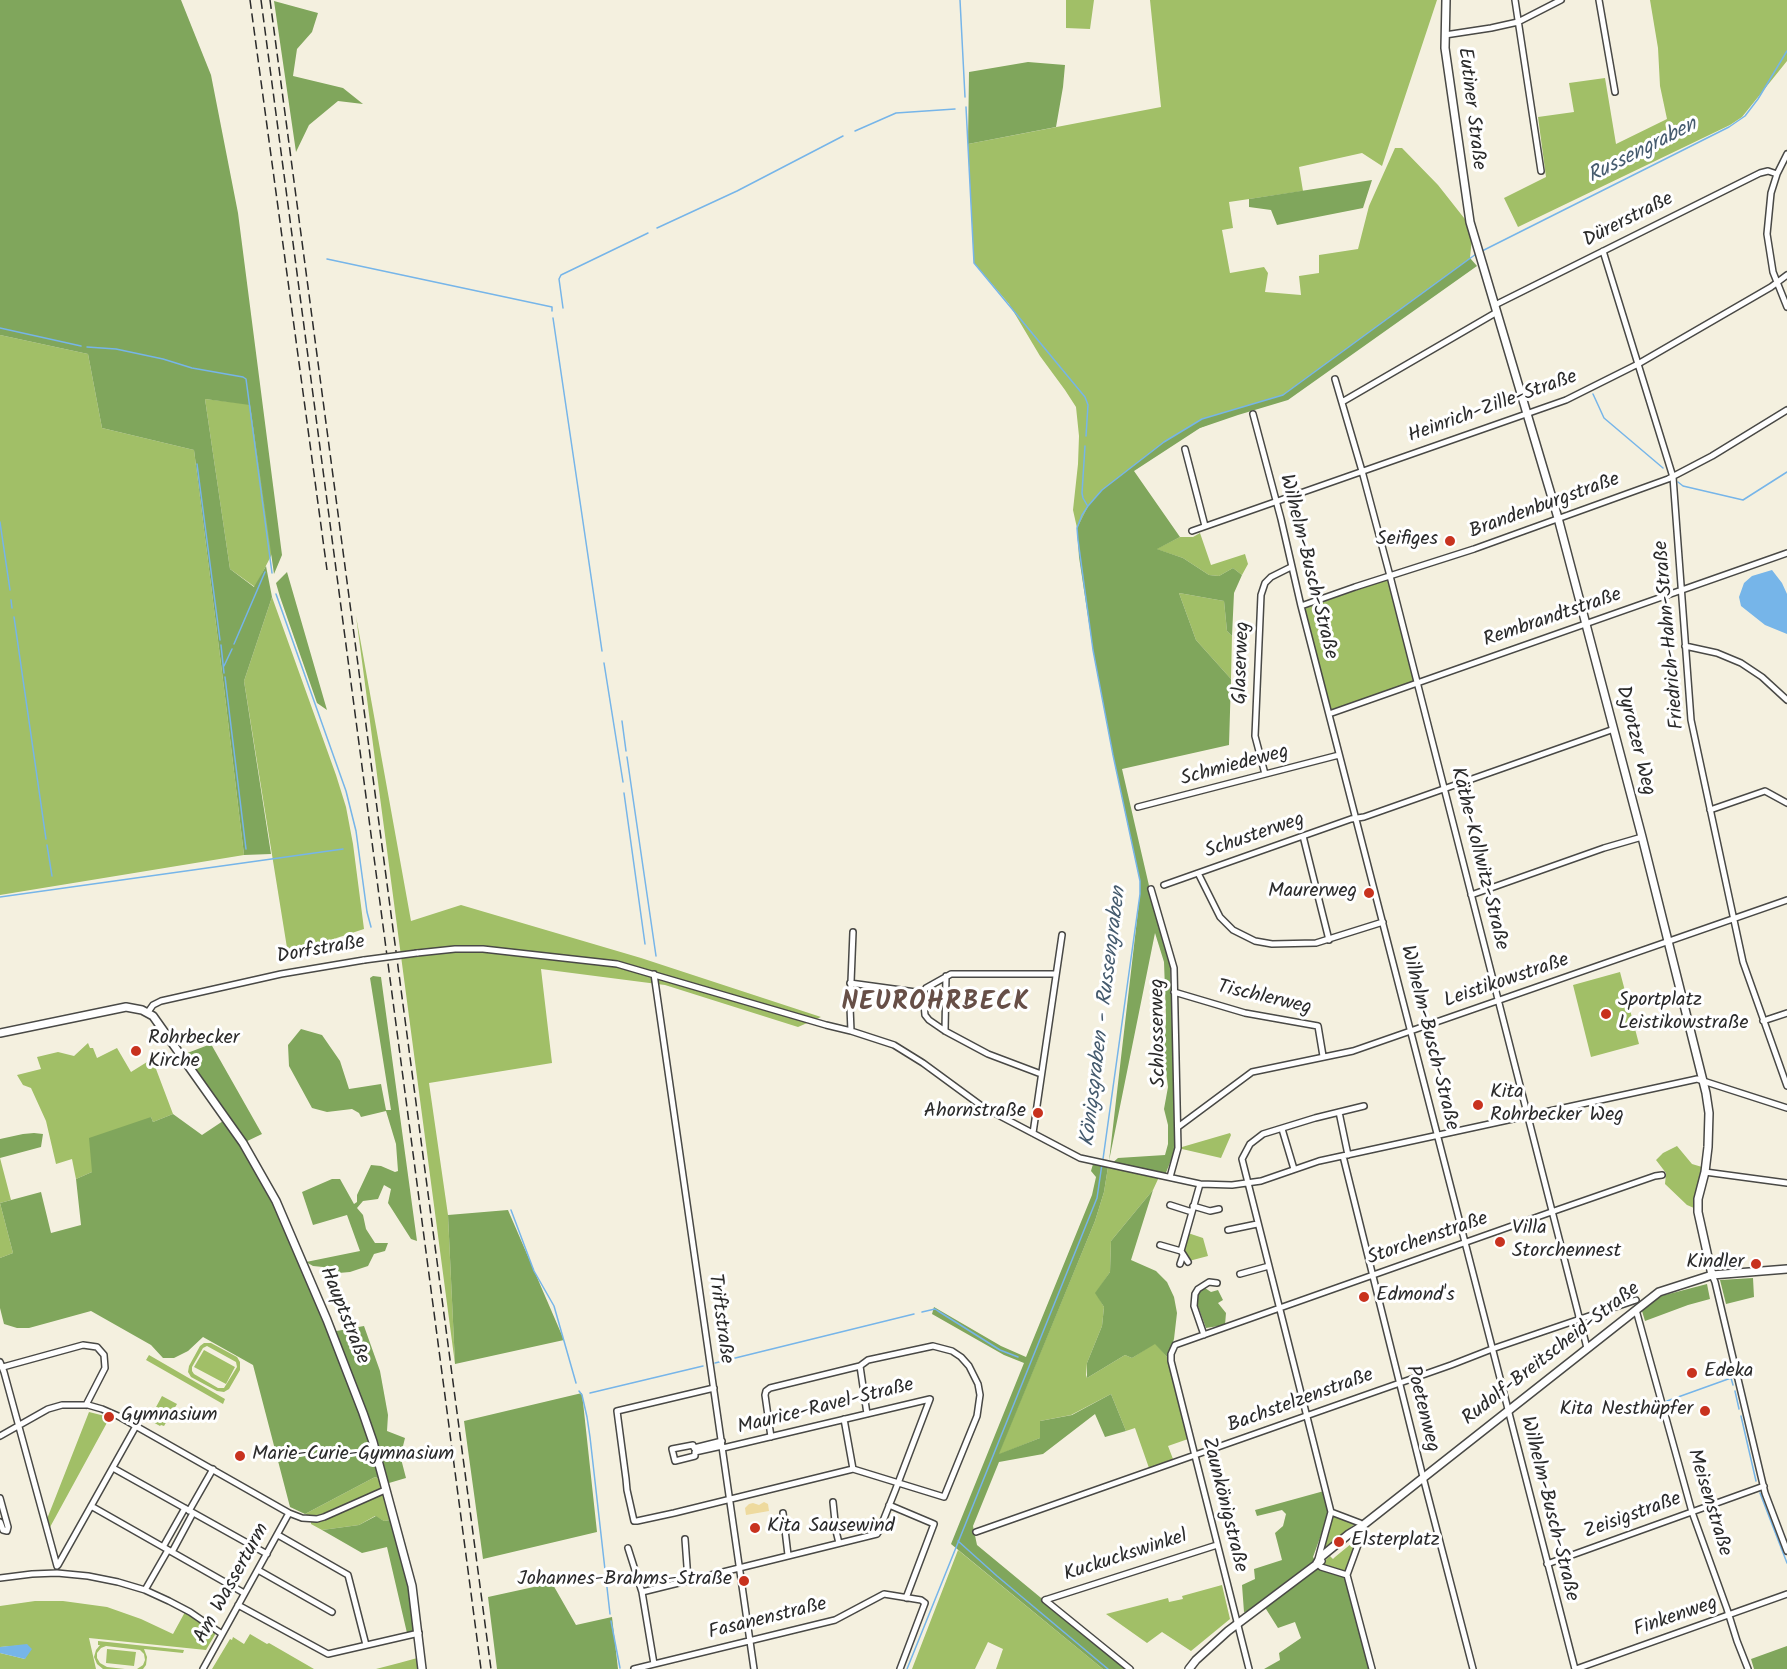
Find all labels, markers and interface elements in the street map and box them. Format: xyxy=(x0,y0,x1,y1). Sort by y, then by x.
street label: Eutiner Straße xyxy=(1451,46,1489,172)
water label: Russengraben xyxy=(1584,114,1702,190)
street label: Dürerstraße xyxy=(1580,188,1678,254)
street label: Heinrich-Zille-Straße xyxy=(1405,366,1581,450)
street label: Brandenburgstraße xyxy=(1467,469,1623,545)
street label: Wilhelm-Busch-Straße xyxy=(1272,472,1342,662)
place label: Seifiges xyxy=(1376,529,1438,553)
marker: Seifiges xyxy=(1443,534,1457,548)
street label: Friedrich-Hahn-Straße xyxy=(1651,540,1691,730)
street label: Rembrandtstraße xyxy=(1481,584,1625,654)
street label: Glaserweg xyxy=(1230,621,1256,705)
street label: Dyrotzer Weg xyxy=(1609,684,1659,798)
street label: Schmiedeweg xyxy=(1178,741,1292,793)
street label: Käthe-Kollwitz-Straße xyxy=(1444,765,1512,953)
street label: Schusterweg xyxy=(1202,809,1308,865)
place label: Maurerweg xyxy=(1268,881,1357,905)
water label: Königsgraben - Russengraben xyxy=(1077,886,1133,1148)
marker: Maurerweg xyxy=(1362,886,1376,900)
street label: Dorfstraße xyxy=(275,931,367,971)
street label: Wilhelm-Busch-Straße xyxy=(1393,943,1463,1133)
street label: Leistikowstraße xyxy=(1441,949,1573,1015)
street label: Tischlerweg xyxy=(1214,977,1314,1021)
street label: Schlosserweg xyxy=(1147,978,1173,1088)
district label: NEUROHRBECK xyxy=(841,989,1031,1021)
place label: Sportplatz Leistikowstraße xyxy=(1618,990,1749,1037)
marker: Sportplatz Leistikowstraße xyxy=(1599,1007,1613,1021)
place label: Rohrbecker Kirche xyxy=(148,1028,239,1075)
marker: Rohrbecker Kirche xyxy=(129,1044,143,1058)
place label: Kita Rohrbecker Weg xyxy=(1490,1082,1624,1129)
marker: Kita Rohrbecker Weg xyxy=(1471,1098,1485,1112)
place label: Ahornstraße xyxy=(924,1101,1026,1125)
marker: Ahornstraße xyxy=(1031,1106,1045,1120)
street label: Storchenstraße xyxy=(1364,1208,1492,1272)
place label: Villa Storchennest xyxy=(1512,1218,1621,1265)
marker: Villa Storchennest xyxy=(1493,1235,1507,1249)
place label: Kindler xyxy=(1686,1252,1744,1276)
marker: Kindler xyxy=(1749,1257,1763,1271)
street label: Hauptstraße xyxy=(313,1264,373,1368)
street label: Triftstraße xyxy=(701,1273,737,1365)
street label: Rudolf-Breitscheid-Straße xyxy=(1458,1278,1646,1432)
place label: Edmond's xyxy=(1376,1285,1455,1309)
marker: Edmond's xyxy=(1357,1290,1371,1304)
place label: Edeka xyxy=(1704,1361,1753,1385)
street label: Poetenweg xyxy=(1399,1363,1443,1455)
street label: Bachstelzenstraße xyxy=(1225,1365,1377,1439)
marker: Edeka xyxy=(1685,1366,1699,1380)
street label: Maurice-Ravel-Straße xyxy=(735,1374,917,1442)
place label: Kita Nesthüpfer xyxy=(1559,1399,1693,1423)
marker: Kita Nesthüpfer xyxy=(1698,1404,1712,1418)
place label: Gymnasium xyxy=(121,1405,217,1429)
marker: Gymnasium xyxy=(102,1410,116,1424)
street label: Wilhelm-Busch-Straße xyxy=(1513,1414,1583,1604)
street label: Zaunkönigstraße xyxy=(1195,1435,1251,1575)
place label: Marie-Curie-Gymnasium xyxy=(252,1444,454,1468)
street label: Meisenstraße xyxy=(1680,1447,1736,1559)
marker: Marie-Curie-Gymnasium xyxy=(233,1449,247,1463)
street label: Zeisigstraße xyxy=(1581,1488,1685,1546)
place label: Kita Sausewind xyxy=(767,1516,895,1540)
street label: Am Wasserturm xyxy=(190,1520,276,1648)
marker: Kita Sausewind xyxy=(748,1521,762,1535)
street label: Kuckuckswinkel xyxy=(1061,1526,1191,1588)
place label: Elsterplatz xyxy=(1351,1530,1440,1554)
marker: Elsterplatz xyxy=(1332,1535,1346,1549)
place label: Johannes-Brahms-Straße xyxy=(517,1569,732,1593)
marker: Johannes-Brahms-Straße xyxy=(737,1574,751,1588)
street label: Finkenweg xyxy=(1631,1593,1721,1643)
street label: Fasanenstraße xyxy=(706,1594,830,1646)

